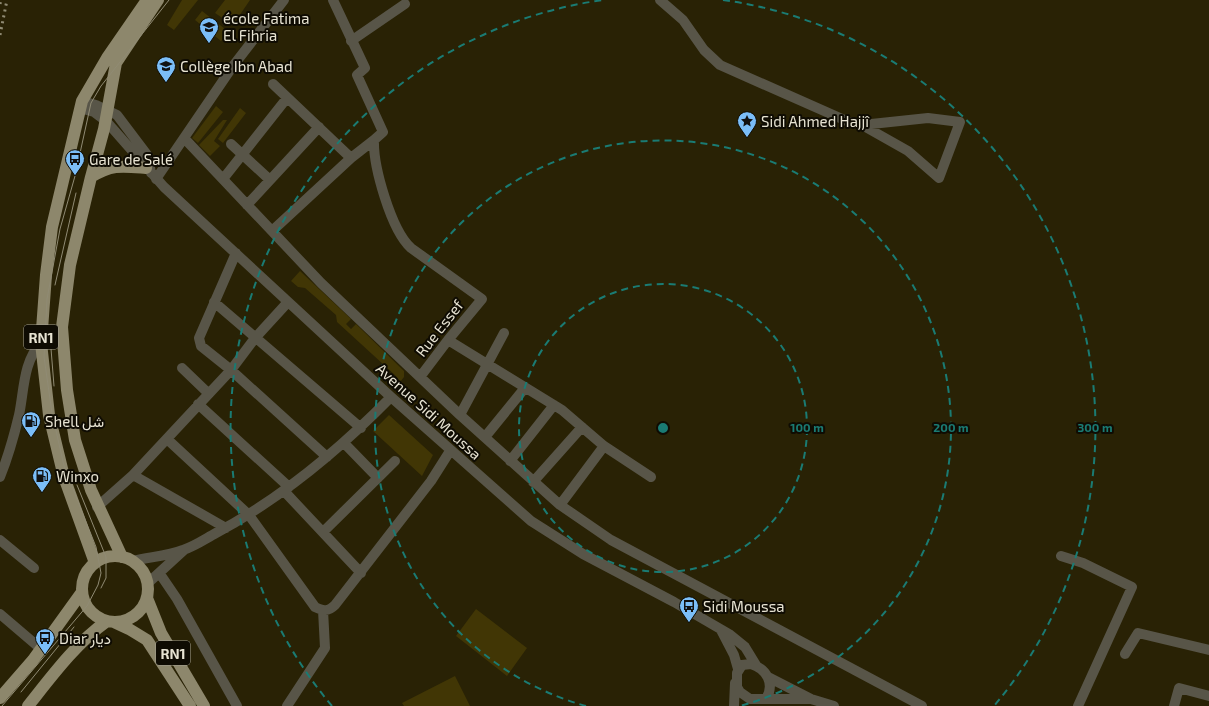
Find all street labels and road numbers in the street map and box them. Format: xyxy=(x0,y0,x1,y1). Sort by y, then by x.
street label: Rue Essef xyxy=(411,296,467,360)
road number: RN1 xyxy=(24,325,58,349)
street label: Avenue Sidi Moussa xyxy=(373,359,485,463)
road number: RN1 xyxy=(156,641,190,665)

